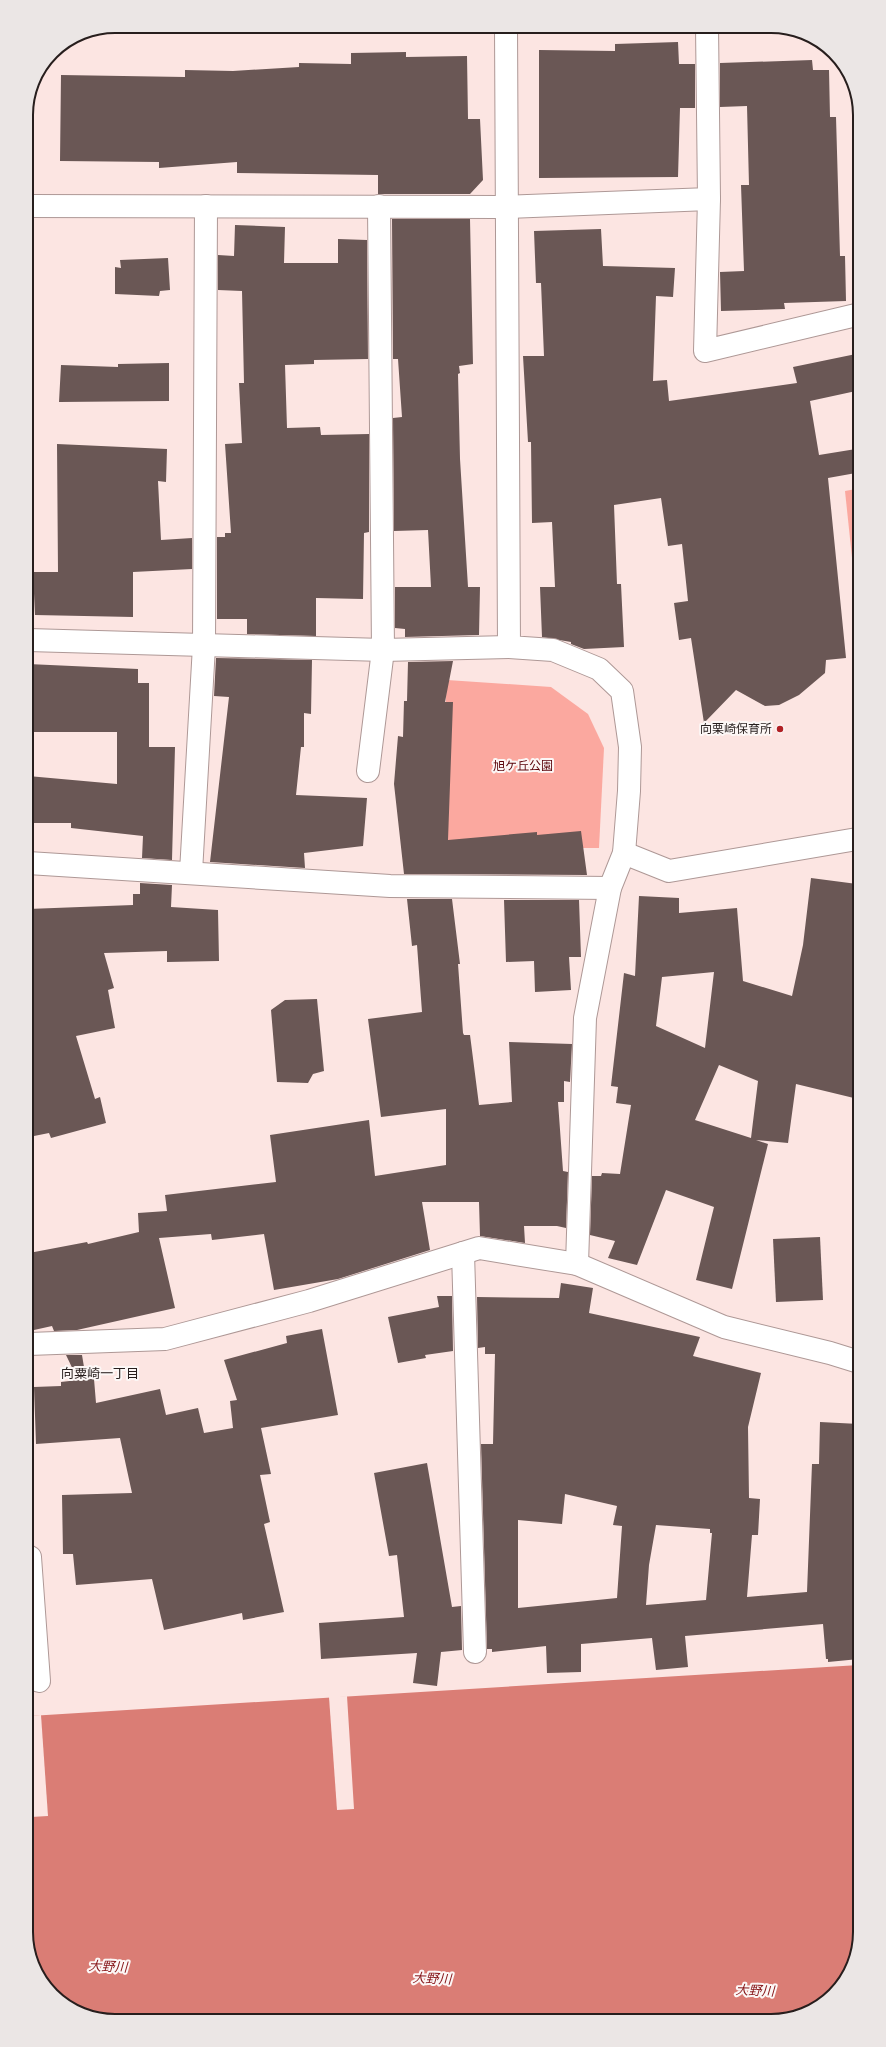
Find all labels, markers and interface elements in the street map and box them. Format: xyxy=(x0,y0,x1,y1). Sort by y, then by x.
place label: 向栗崎保育所 xyxy=(700,722,772,736)
marker: 向栗崎保育所 xyxy=(775,724,785,734)
park label: 旭ケ丘公園 xyxy=(493,759,553,773)
district label: 向粟崎一丁目 xyxy=(61,1366,139,1381)
water label: 大野川 xyxy=(88,1958,130,1975)
water label: 大野川 xyxy=(412,1970,454,1987)
water label: 大野川 xyxy=(735,1982,777,1999)

